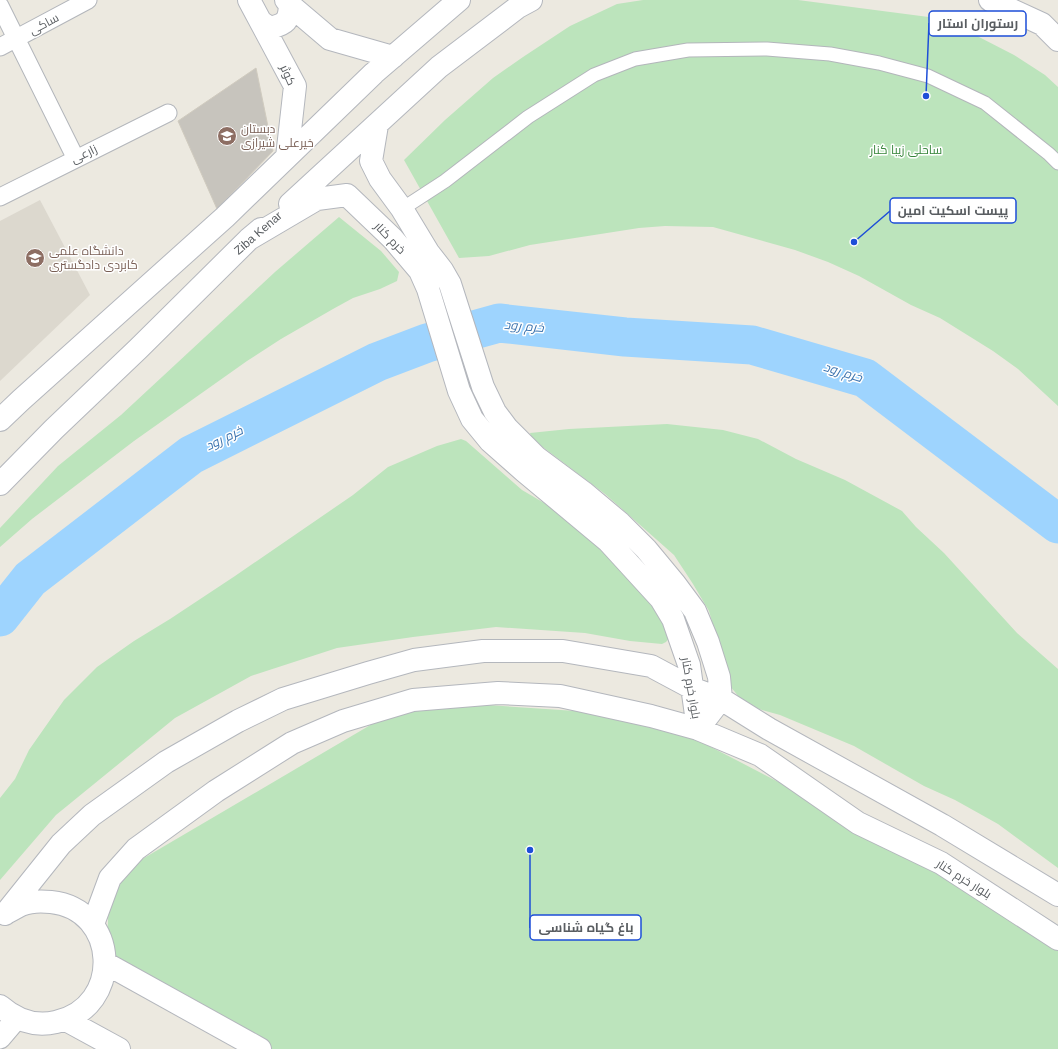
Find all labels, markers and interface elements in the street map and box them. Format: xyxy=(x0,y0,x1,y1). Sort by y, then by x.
street label: ساکی xyxy=(27,10,61,38)
callout: رستوران استار xyxy=(929,11,1026,36)
text: رستوران استار xyxy=(937,16,1018,32)
street label: کوثر xyxy=(277,62,299,88)
place label: دبستان خیرعلی شیرازی xyxy=(241,122,314,150)
school or university icon: دبستان خیرعلی شیرازی xyxy=(216,125,238,147)
street label: زارعی xyxy=(69,142,99,166)
park label: ساحلی زیبا کنار xyxy=(869,143,942,157)
callout: پیست اسکیت امین xyxy=(890,198,1016,223)
text: پیست اسکیت امین xyxy=(898,203,1009,220)
street label: Ziba Kenar xyxy=(231,208,285,258)
street label: خرم کنار xyxy=(370,218,409,258)
place label: دانشگاه علمی کابردی دادگستری xyxy=(49,244,138,272)
school or university icon: دانشگاه علمی کابردی دادگستری xyxy=(24,247,46,269)
water label: خرم رود xyxy=(503,317,545,337)
water label: خرم رود xyxy=(821,359,865,387)
water label: خرم رود xyxy=(203,422,247,455)
street label: بلوار خرم کنار xyxy=(678,655,703,720)
street label: بلوار خرم کنار xyxy=(932,856,994,902)
callout: باغ گیاه شناسی xyxy=(530,915,641,940)
text: باغ گیاه شناسی xyxy=(538,920,634,936)

